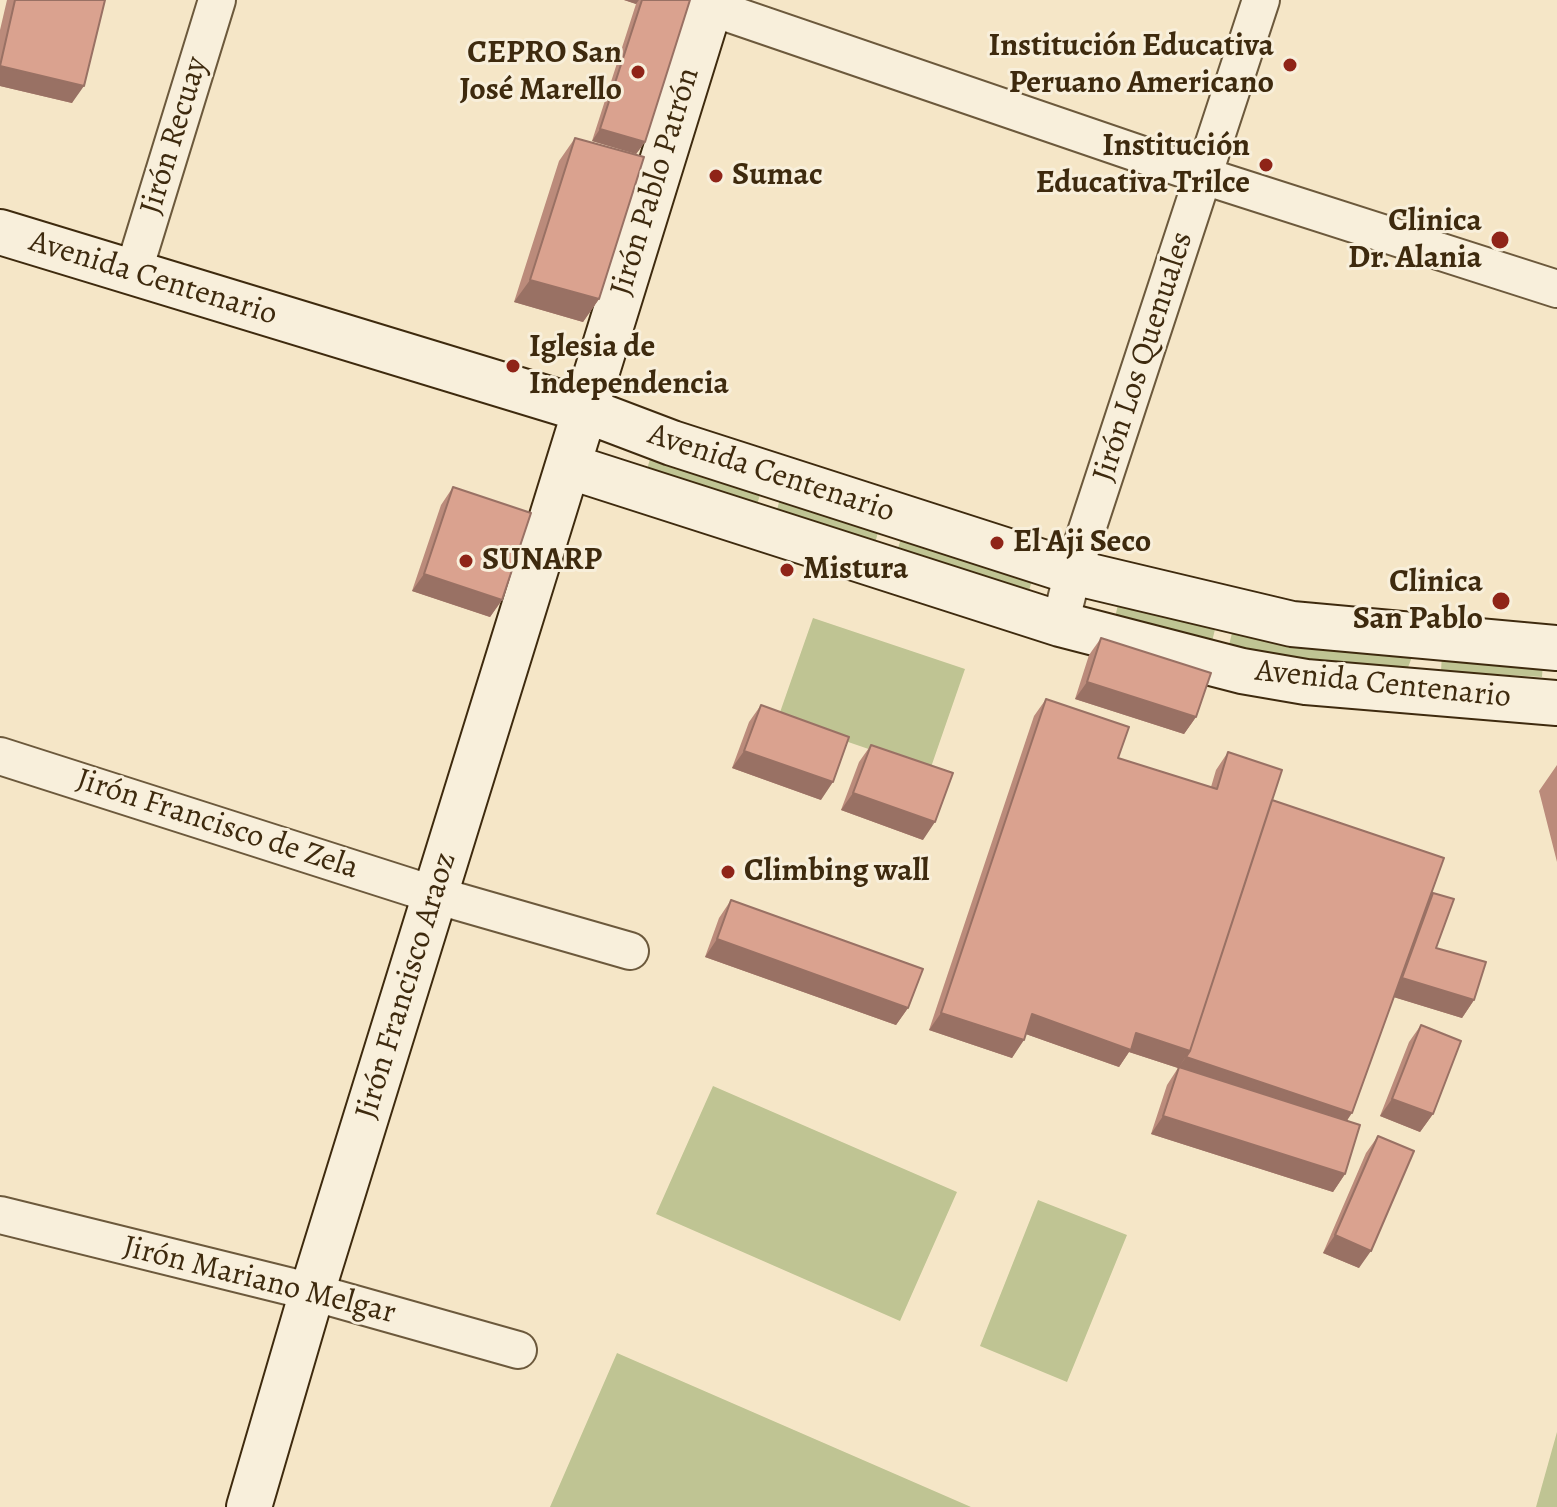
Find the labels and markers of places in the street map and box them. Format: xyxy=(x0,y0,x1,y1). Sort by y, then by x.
place label: Institución Educativa Peruano Americano xyxy=(989,28,1274,103)
place label: CEPRO San José Marello xyxy=(460,35,622,110)
marker: Institución Educativa Peruano Americano xyxy=(1281,56,1299,74)
marker: CEPRO San José Marello xyxy=(629,63,647,81)
place label: Institución Educativa Trilce xyxy=(1036,128,1250,203)
marker: Institución Educativa Trilce xyxy=(1257,156,1275,174)
place label: Sumac xyxy=(732,157,823,195)
marker: Sumac xyxy=(707,167,725,185)
place label: Clinica Dr. Alania xyxy=(1348,203,1482,278)
marker: Clinica Dr. Alania xyxy=(1489,229,1511,251)
place label: Iglesia de Independencia xyxy=(529,329,729,404)
marker: Iglesia de Independencia xyxy=(504,357,522,375)
place label: El Aji Seco xyxy=(1013,524,1151,562)
marker: El Aji Seco xyxy=(988,534,1006,552)
place label: SUNARP xyxy=(482,542,602,580)
place label: Mistura xyxy=(803,551,909,589)
marker: SUNARP xyxy=(457,552,475,570)
marker: Mistura xyxy=(778,561,796,579)
place label: Clinica San Pablo xyxy=(1353,564,1483,639)
marker: Clinica San Pablo xyxy=(1490,590,1512,612)
place label: Climbing wall xyxy=(744,853,930,891)
marker: Climbing wall xyxy=(719,863,737,881)

